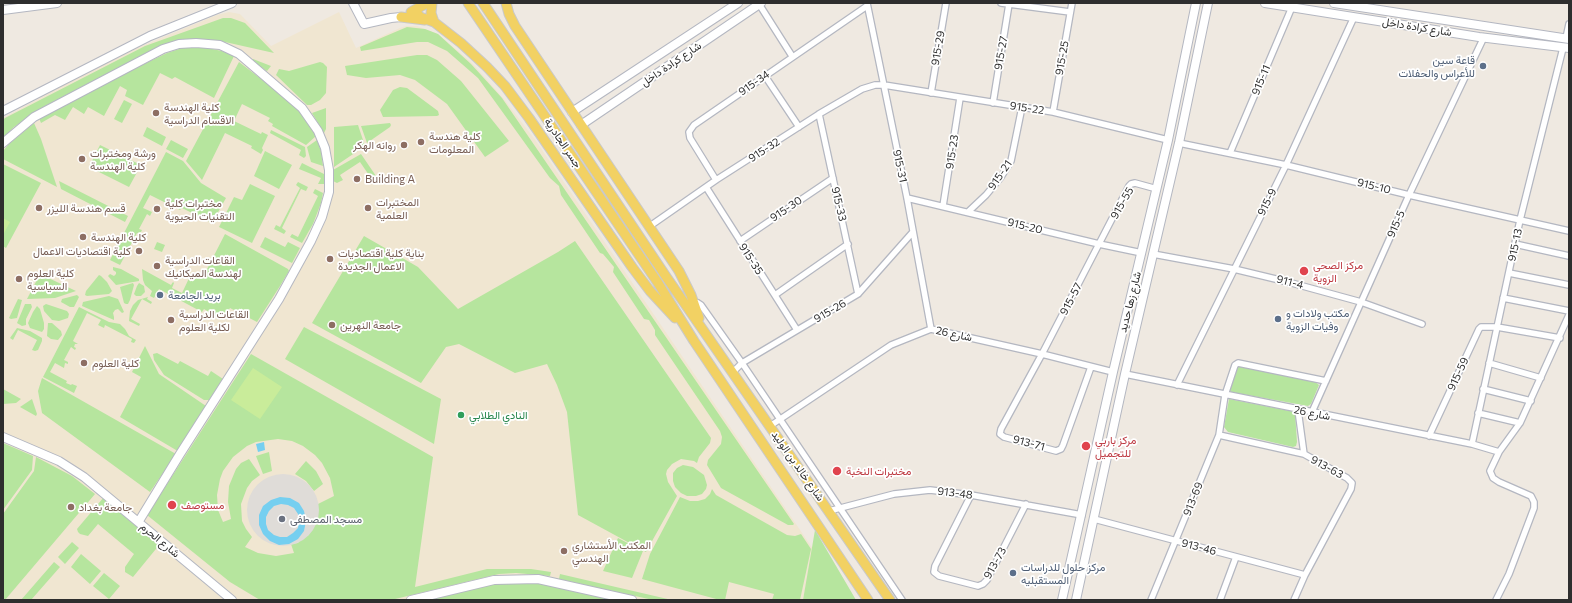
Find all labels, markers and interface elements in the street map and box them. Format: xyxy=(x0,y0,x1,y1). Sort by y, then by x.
street label: شارع كرادة داخل xyxy=(1381,15,1453,39)
street label: 915-29 xyxy=(928,30,948,66)
street label: 915-27 xyxy=(992,35,1010,71)
street label: شارع كرادة داخل xyxy=(638,39,704,89)
street label: 915-25 xyxy=(1052,40,1072,76)
place label: قاعة سين للأعراس والحفلات xyxy=(1398,53,1475,79)
marker: قاعة سين للأعراس والحفلات xyxy=(1478,61,1488,71)
street label: 915-11 xyxy=(1249,63,1273,97)
street label: 915-34 xyxy=(736,67,772,99)
street label: 915-22 xyxy=(1009,99,1045,117)
place label: كلية الهندسة الاقسام الدراسية xyxy=(164,100,234,126)
marker: كلية الهندسة الاقسام الدراسية xyxy=(151,108,161,118)
street label: جسر الجادرية xyxy=(542,116,584,170)
place label: كلية هندسة المعلومات xyxy=(429,129,481,155)
street label: 915-23 xyxy=(943,134,961,170)
street label: 915-32 xyxy=(746,135,782,165)
marker: كلية هندسة المعلومات xyxy=(416,137,426,147)
place label: روانه الهكر xyxy=(353,138,396,152)
marker: روانه الهكر xyxy=(399,140,409,150)
place label: ورشة ومختبرات كلية الهندسة xyxy=(90,146,156,172)
street label: 915-31 xyxy=(890,148,910,184)
marker: ورشة ومختبرات كلية الهندسة xyxy=(77,154,87,164)
street label: 915-21 xyxy=(985,158,1015,192)
place label: Building A xyxy=(365,172,415,186)
marker: Building A xyxy=(352,174,362,184)
street label: 915-10 xyxy=(1356,175,1392,197)
street label: 915-55 xyxy=(1108,185,1136,221)
street label: 915-33 xyxy=(829,186,849,222)
street label: 915-9 xyxy=(1255,186,1279,218)
street label: 915-30 xyxy=(767,194,805,224)
place label: المختبرات العلمية xyxy=(376,195,419,221)
place label: مختبرات كلية التقنيات الحيوية xyxy=(165,196,235,222)
place label: قسم هندسة الليزر xyxy=(47,201,126,215)
marker: قسم هندسة الليزر xyxy=(34,203,44,213)
marker: المختبرات العلمية xyxy=(363,203,373,213)
marker: مختبرات كلية التقنيات الحيوية xyxy=(152,204,162,214)
street label: 915-5 xyxy=(1384,208,1408,240)
street label: 915-20 xyxy=(1006,215,1044,237)
street label: 915-13 xyxy=(1505,227,1525,263)
place label: كلية الهندسة xyxy=(91,230,146,244)
marker: كلية الهندسة xyxy=(78,232,88,242)
street label: 915-35 xyxy=(736,241,766,277)
place label: كلية اقتصاديات الاعمال xyxy=(33,244,131,258)
marker: كلية اقتصاديات الاعمال xyxy=(134,246,144,256)
place label: بناية كلية اقتصاديات الاعمال الجديدة xyxy=(338,246,424,272)
place label: القاعات الدراسية لهندسة الميكانيك xyxy=(165,253,241,279)
marker: بناية كلية اقتصاديات الاعمال الجديدة xyxy=(325,254,335,264)
place label: مركز الصحي الزوية xyxy=(1313,258,1363,284)
marker: القاعات الدراسية لهندسة الميكانيك xyxy=(152,261,162,271)
marker: مركز الصحي الزوية xyxy=(1298,265,1310,277)
place label: كلية العلوم السياسية xyxy=(27,266,74,292)
street label: شارع زها حديد xyxy=(1116,270,1144,334)
street label: 911-4 xyxy=(1275,272,1305,292)
marker: كلية العلوم السياسية xyxy=(14,274,24,284)
street label: 915-57 xyxy=(1057,281,1085,317)
place label: بريد الجامعة xyxy=(168,288,221,302)
marker: بريد الجامعة xyxy=(155,290,165,300)
street label: 915-26 xyxy=(812,297,848,325)
place label: مكتب ولادات و وفيات الزوية xyxy=(1286,306,1349,332)
place label: القاعات الدراسية لكلية العلوم xyxy=(179,307,249,333)
marker: مكتب ولادات و وفيات الزوية xyxy=(1273,314,1283,324)
marker: القاعات الدراسية لكلية العلوم xyxy=(166,315,176,325)
place label: جامعة النهرين xyxy=(340,318,401,332)
marker: جامعة النهرين xyxy=(327,320,337,330)
street label: شارع 26 xyxy=(935,324,973,344)
street label: 915-59 xyxy=(1445,355,1471,393)
place label: كلية العلوم xyxy=(92,356,139,370)
marker: كلية العلوم xyxy=(79,358,89,368)
street label: شارع 26 xyxy=(1293,403,1331,423)
place label: النادي الطلابي xyxy=(469,408,528,422)
marker: النادي الطلابي xyxy=(456,410,466,420)
street label: شارع خالد بن الوليد xyxy=(769,428,827,504)
street label: 913-71 xyxy=(1011,432,1047,454)
place label: مركز باربي للتجميل xyxy=(1095,433,1136,459)
marker: مركز باربي للتجميل xyxy=(1080,440,1092,452)
street label: 913-63 xyxy=(1308,453,1346,481)
place label: مختبرات النخبة xyxy=(846,464,911,478)
marker: مختبرات النخبة xyxy=(831,465,843,477)
street label: 913-69 xyxy=(1180,480,1206,518)
street label: 913-48 xyxy=(937,484,973,502)
place label: مستوصف xyxy=(181,498,224,512)
marker: مستوصف xyxy=(166,499,178,511)
place label: جامعة بغداد xyxy=(79,500,132,514)
marker: جامعة بغداد xyxy=(66,502,76,512)
place label: مسجد المصطفى xyxy=(290,512,362,526)
marker: مسجد المصطفى xyxy=(277,514,287,524)
street label: شارع الحرم xyxy=(138,520,182,560)
street label: 913-46 xyxy=(1180,536,1218,558)
place label: المكتب الأستشاري الهندسي xyxy=(572,538,651,564)
street label: 913-73 xyxy=(981,545,1009,581)
marker: المكتب الأستشاري الهندسي xyxy=(559,546,569,556)
place label: مركز حلول للدراسات المستقبليه xyxy=(1021,560,1105,586)
marker: مركز حلول للدراسات المستقبليه xyxy=(1008,568,1018,578)

